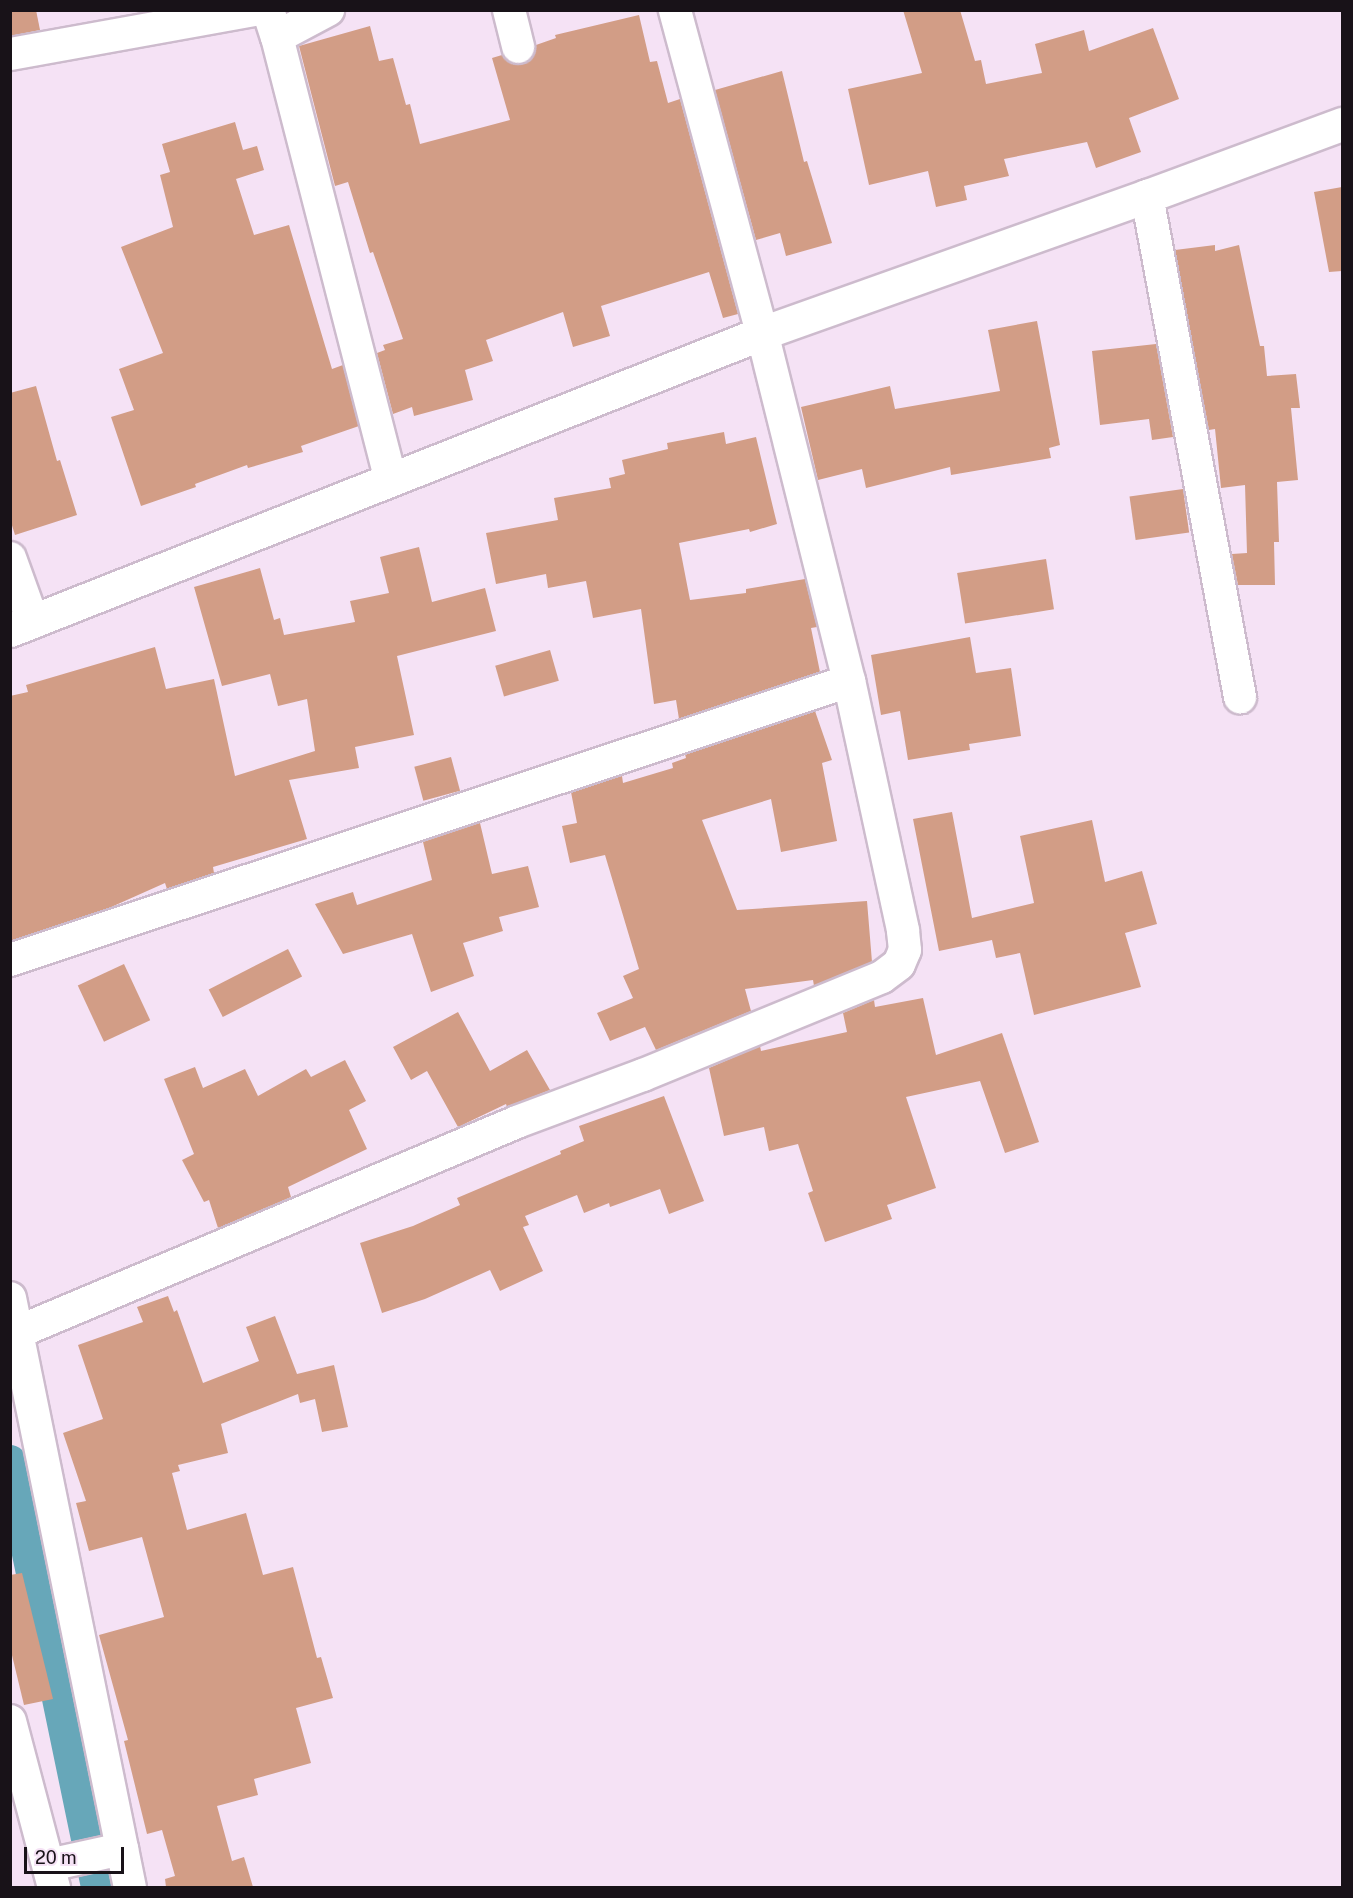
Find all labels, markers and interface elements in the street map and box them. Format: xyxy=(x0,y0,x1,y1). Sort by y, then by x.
scale bar xyxy=(27,1835,128,1873)
text: 20 m xyxy=(35,1847,77,1868)

